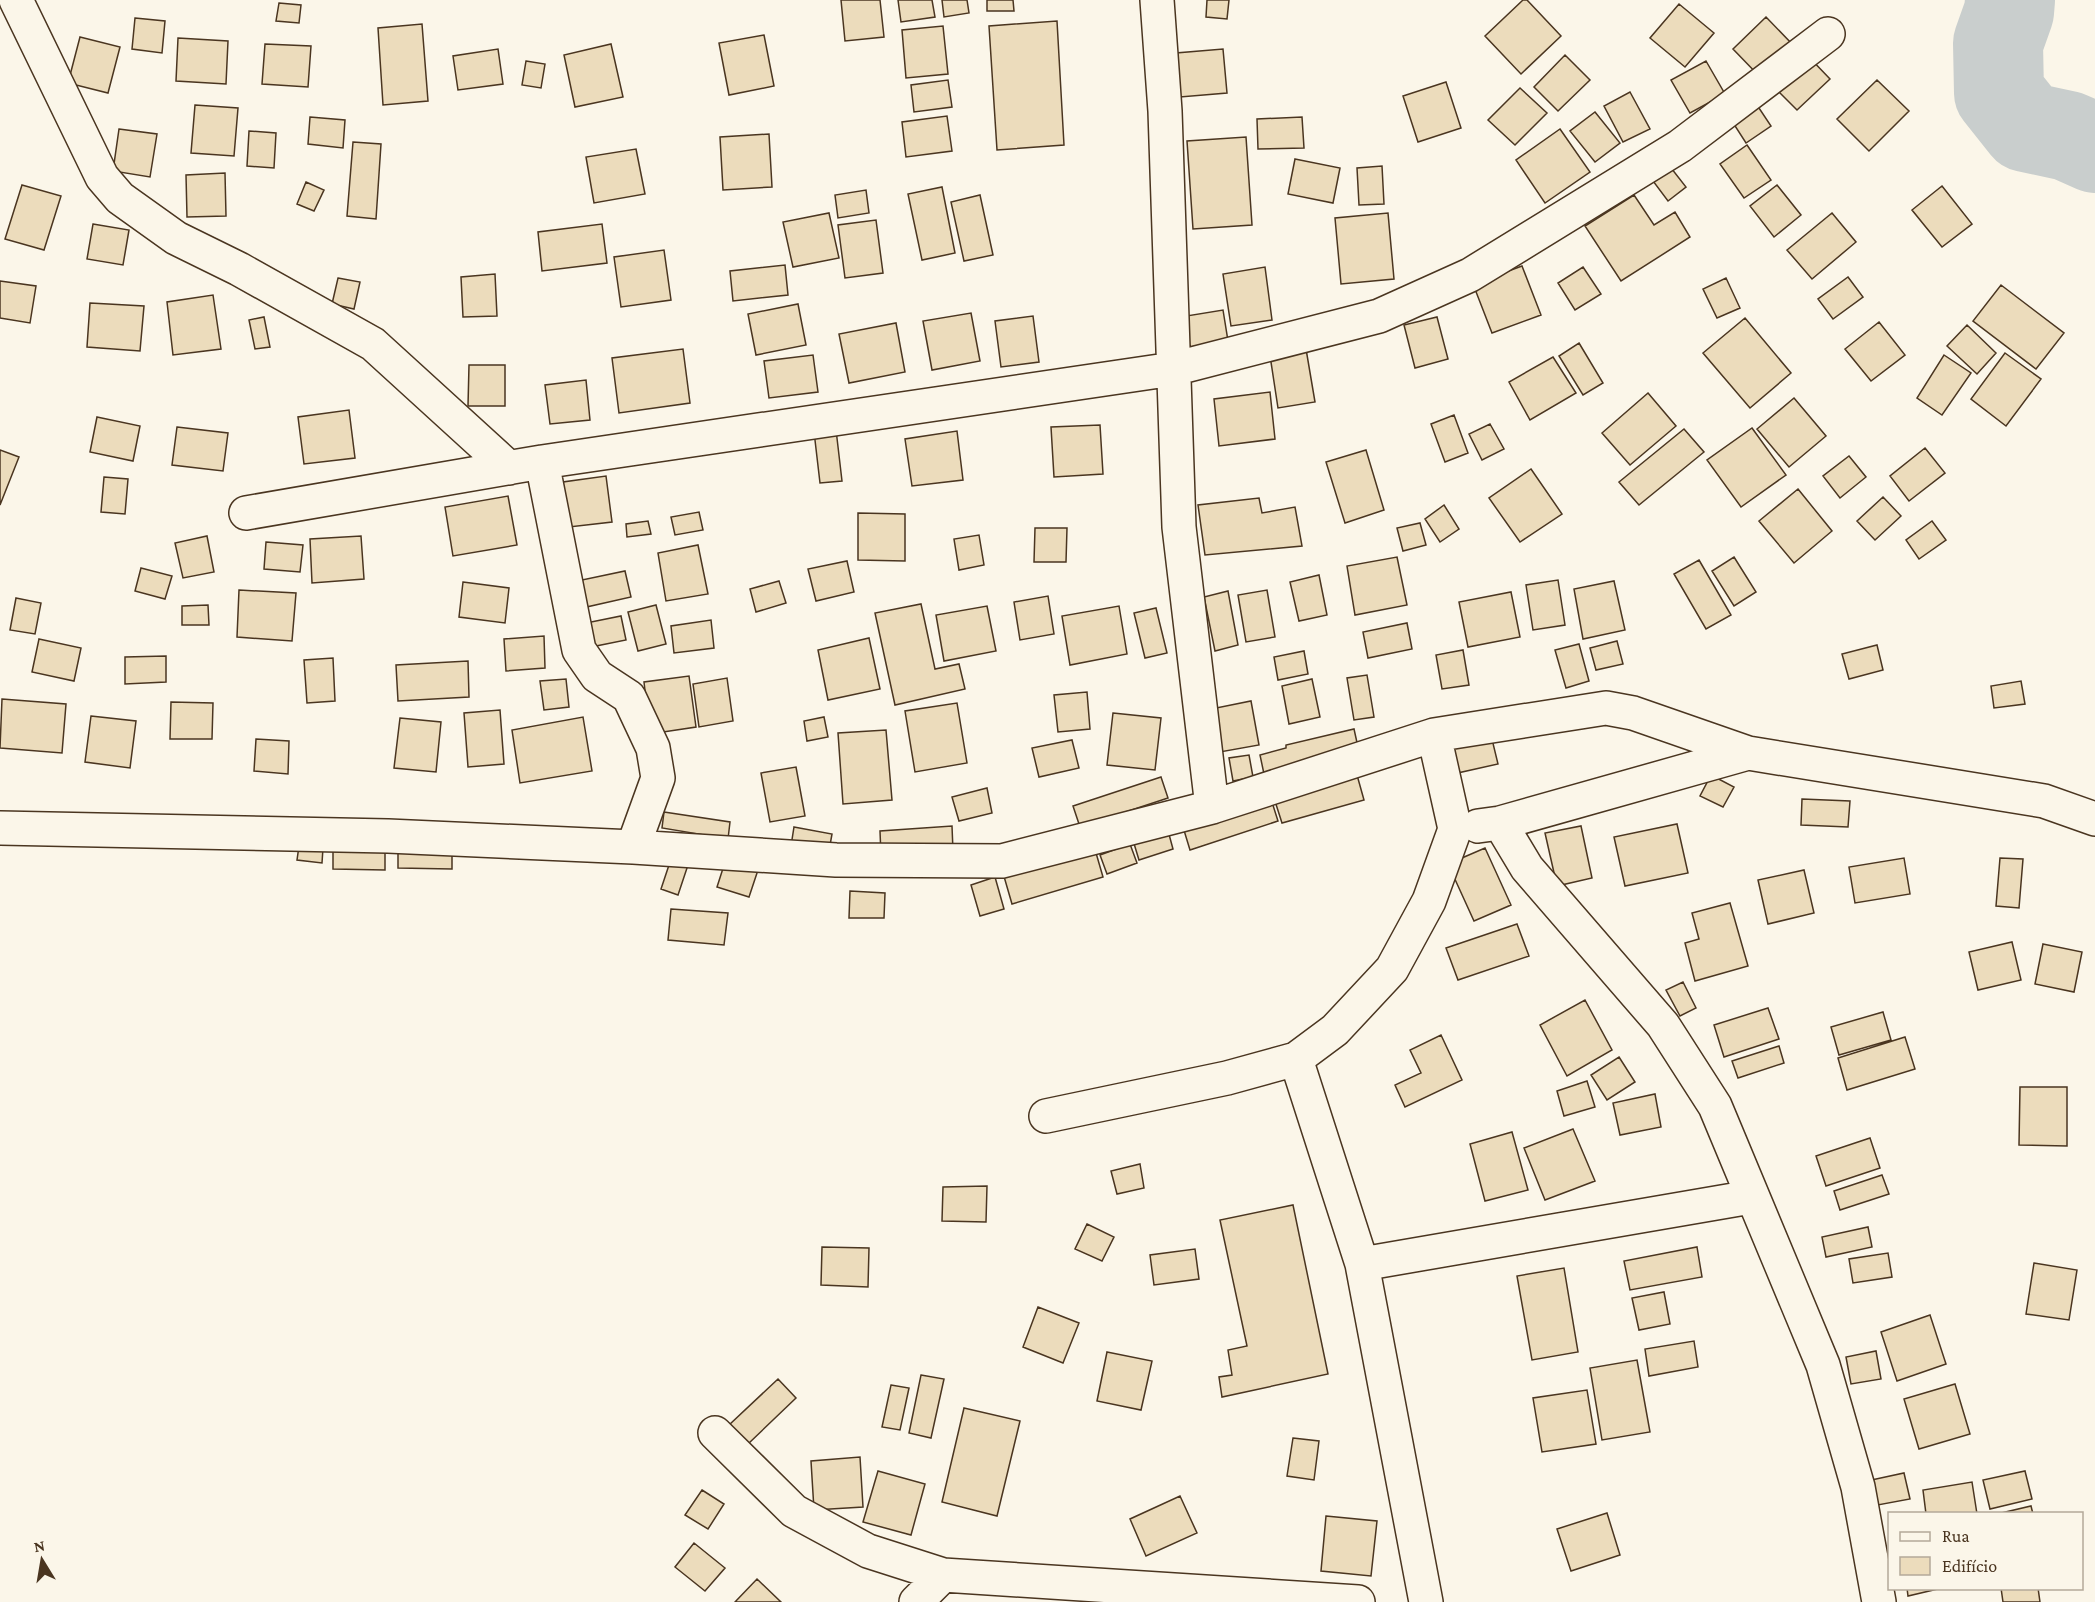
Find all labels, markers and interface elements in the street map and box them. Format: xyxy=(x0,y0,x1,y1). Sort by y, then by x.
legend xyxy=(1888,1512,2083,1590)
text: Rua xyxy=(1942,1526,1970,1546)
north arrow xyxy=(12,1530,72,1590)
text: N xyxy=(32,1536,46,1555)
text: Edifício xyxy=(1942,1556,1997,1576)

